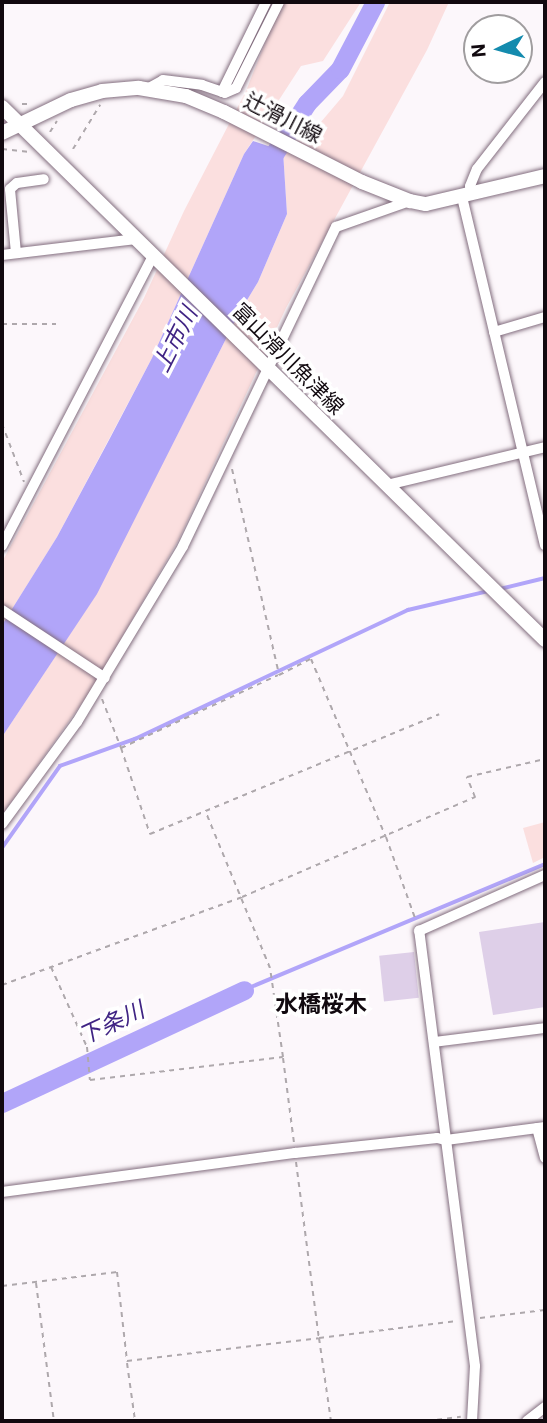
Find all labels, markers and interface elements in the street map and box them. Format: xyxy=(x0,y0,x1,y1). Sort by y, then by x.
north arrow xyxy=(463,14,533,84)
text: N xyxy=(467,43,491,58)
street label: 辻滑川線 xyxy=(240,88,326,148)
street label: 富山滑川魚津線 xyxy=(227,298,349,420)
water label: 上市川 xyxy=(148,303,204,377)
district label: 水橋桜木 xyxy=(275,991,367,1019)
water label: 下条川 xyxy=(75,997,149,1051)

